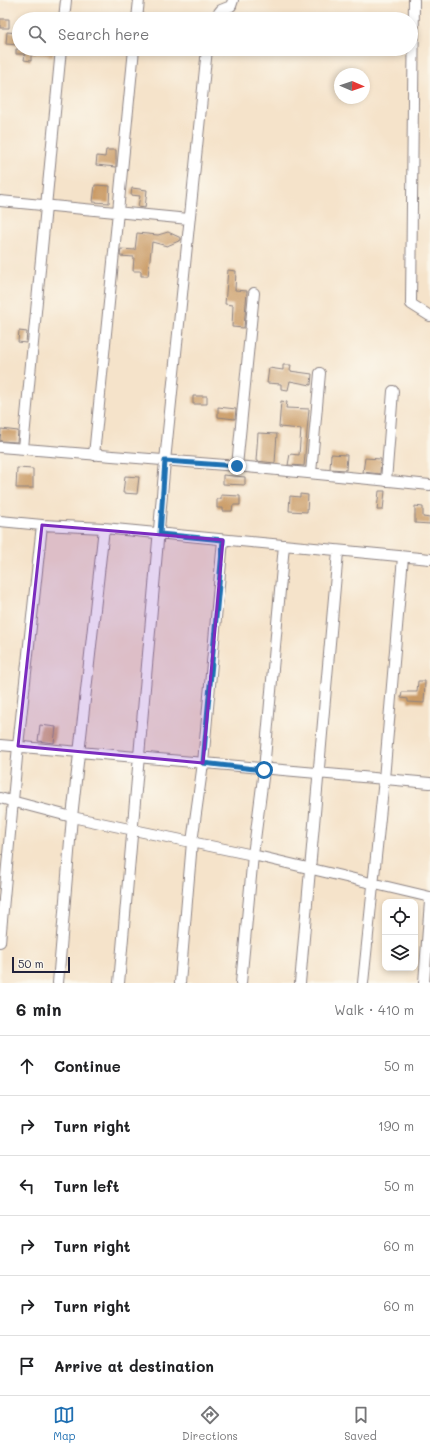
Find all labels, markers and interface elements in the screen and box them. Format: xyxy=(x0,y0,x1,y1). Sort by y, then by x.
search box xyxy=(12,12,418,56)
icon: search xyxy=(26,23,48,45)
text: Search here xyxy=(58,24,149,44)
north arrow xyxy=(334,68,370,104)
route end xyxy=(228,457,246,475)
route start xyxy=(255,761,273,779)
map controls xyxy=(382,899,418,971)
button: locate xyxy=(382,899,418,935)
button: layers xyxy=(382,935,418,971)
scale bar xyxy=(12,955,70,974)
text: 50 m xyxy=(18,956,44,971)
text: 6 min xyxy=(16,998,61,1020)
text: Walk · 410 m xyxy=(334,1001,414,1018)
icon: ahead xyxy=(16,1055,38,1077)
text: Continue xyxy=(54,1056,121,1076)
text: 50 m xyxy=(384,1057,414,1074)
icon: right xyxy=(16,1115,38,1137)
text: Turn right xyxy=(54,1116,131,1136)
text: 190 m xyxy=(378,1117,414,1134)
icon: left xyxy=(16,1175,38,1197)
text: Turn left xyxy=(54,1176,119,1196)
text: 50 m xyxy=(384,1177,414,1194)
icon: right xyxy=(16,1235,38,1257)
text: Turn right xyxy=(54,1236,131,1256)
text: 60 m xyxy=(384,1237,414,1254)
icon: right xyxy=(16,1295,38,1317)
text: Turn right xyxy=(54,1296,131,1316)
text: 60 m xyxy=(384,1297,414,1314)
icon: arrive xyxy=(16,1355,38,1377)
text: Arrive at destination xyxy=(54,1356,214,1376)
tab: Map xyxy=(53,1404,76,1443)
tab: Directions xyxy=(182,1404,238,1443)
tab: Saved xyxy=(344,1404,377,1443)

